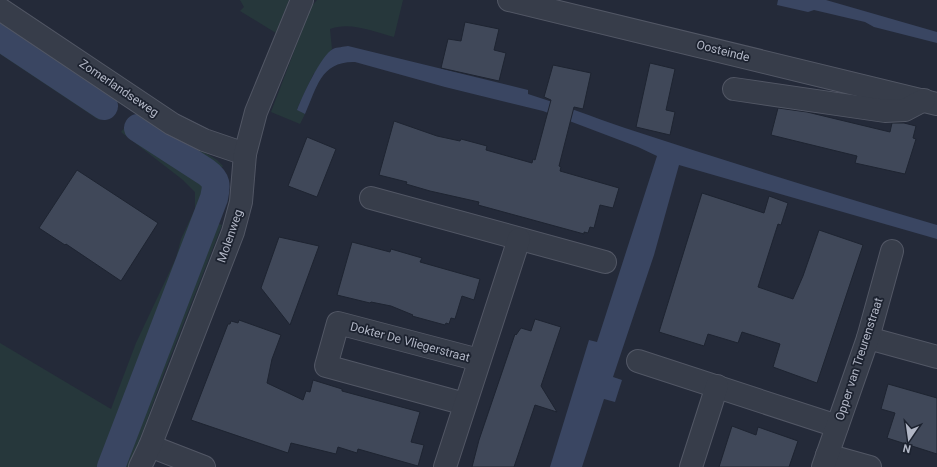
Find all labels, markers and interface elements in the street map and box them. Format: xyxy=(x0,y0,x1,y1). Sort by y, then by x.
street label: Oosteinde xyxy=(695,38,751,64)
street label: Zomerlandseweg xyxy=(77,56,161,120)
street label: Molenweg xyxy=(214,208,246,264)
street label: Opper van Treurenstraat xyxy=(833,296,886,422)
street label: Dokter De Vliegerstraat xyxy=(349,319,471,365)
north arrow xyxy=(889,419,929,459)
text: N xyxy=(901,441,912,455)

